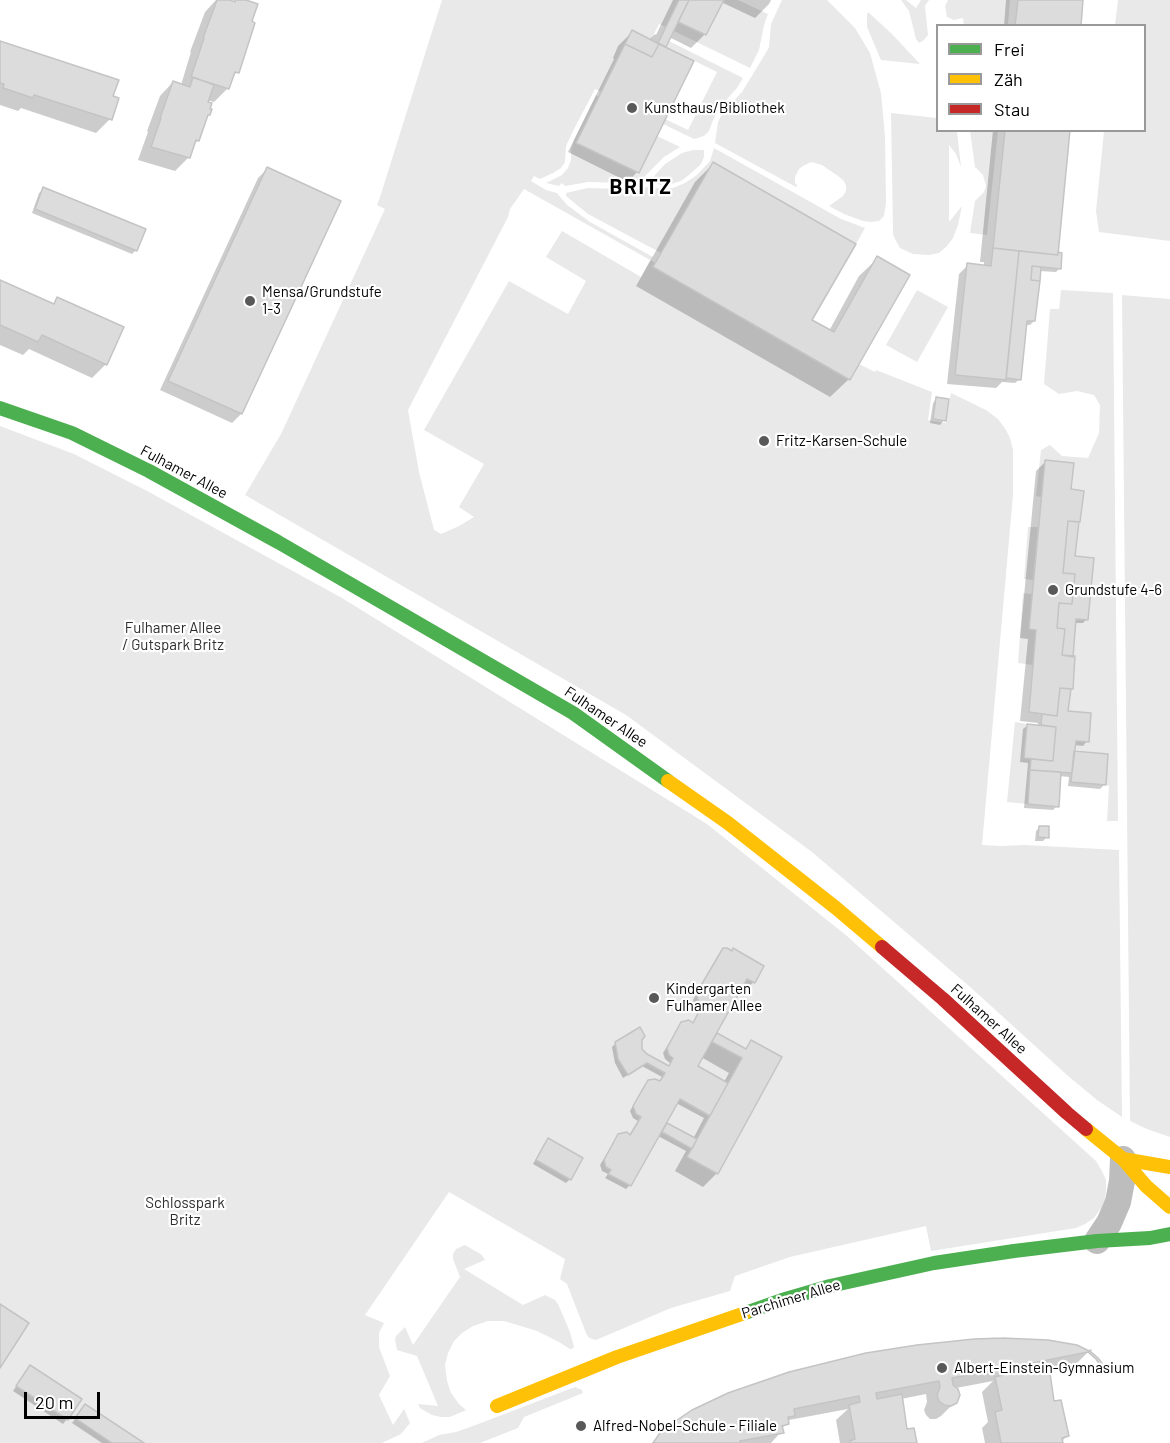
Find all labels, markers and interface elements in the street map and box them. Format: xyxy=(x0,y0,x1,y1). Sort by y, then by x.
legend xyxy=(936,24,1146,132)
text: Frei xyxy=(994,38,1025,60)
text: Zäh xyxy=(994,68,1023,90)
text: Stau xyxy=(994,98,1030,120)
place label: Kunsthaus/Bibliothek xyxy=(644,99,785,117)
marker: Kunsthaus/Bibliothek xyxy=(625,101,639,115)
district label: BRITZ xyxy=(610,174,672,200)
place label: Mensa/Grundstufe 1-3 xyxy=(262,283,382,318)
marker: Mensa/Grundstufe 1-3 xyxy=(243,294,257,308)
place label: Fritz-Karsen-Schule xyxy=(776,432,907,450)
marker: Fritz-Karsen-Schule xyxy=(757,434,771,448)
street label: Fulhamer Allee xyxy=(137,441,231,503)
place label: Grundstufe 4-6 xyxy=(1065,581,1162,599)
marker: Grundstufe 4-6 xyxy=(1046,583,1060,597)
park label: Fulhamer Allee / Gutspark Britz xyxy=(122,619,224,654)
street label: Fulhamer Allee xyxy=(561,683,651,751)
place label: Kindergarten Fulhamer Allee xyxy=(666,980,762,1015)
street label: Fulhamer Allee xyxy=(947,980,1031,1058)
marker: Kindergarten Fulhamer Allee xyxy=(647,991,661,1005)
park label: Schlosspark Britz xyxy=(145,1194,225,1229)
street label: Parchimer Allee xyxy=(739,1275,843,1323)
place label: Albert-Einstein-Gymnasium xyxy=(954,1359,1134,1377)
marker: Albert-Einstein-Gymnasium xyxy=(935,1361,949,1375)
scale bar xyxy=(27,1380,104,1418)
text: 20 m xyxy=(35,1391,73,1413)
place label: Alfred-Nobel-Schule - Filiale xyxy=(593,1417,777,1435)
marker: Alfred-Nobel-Schule - Filiale xyxy=(574,1419,588,1433)

